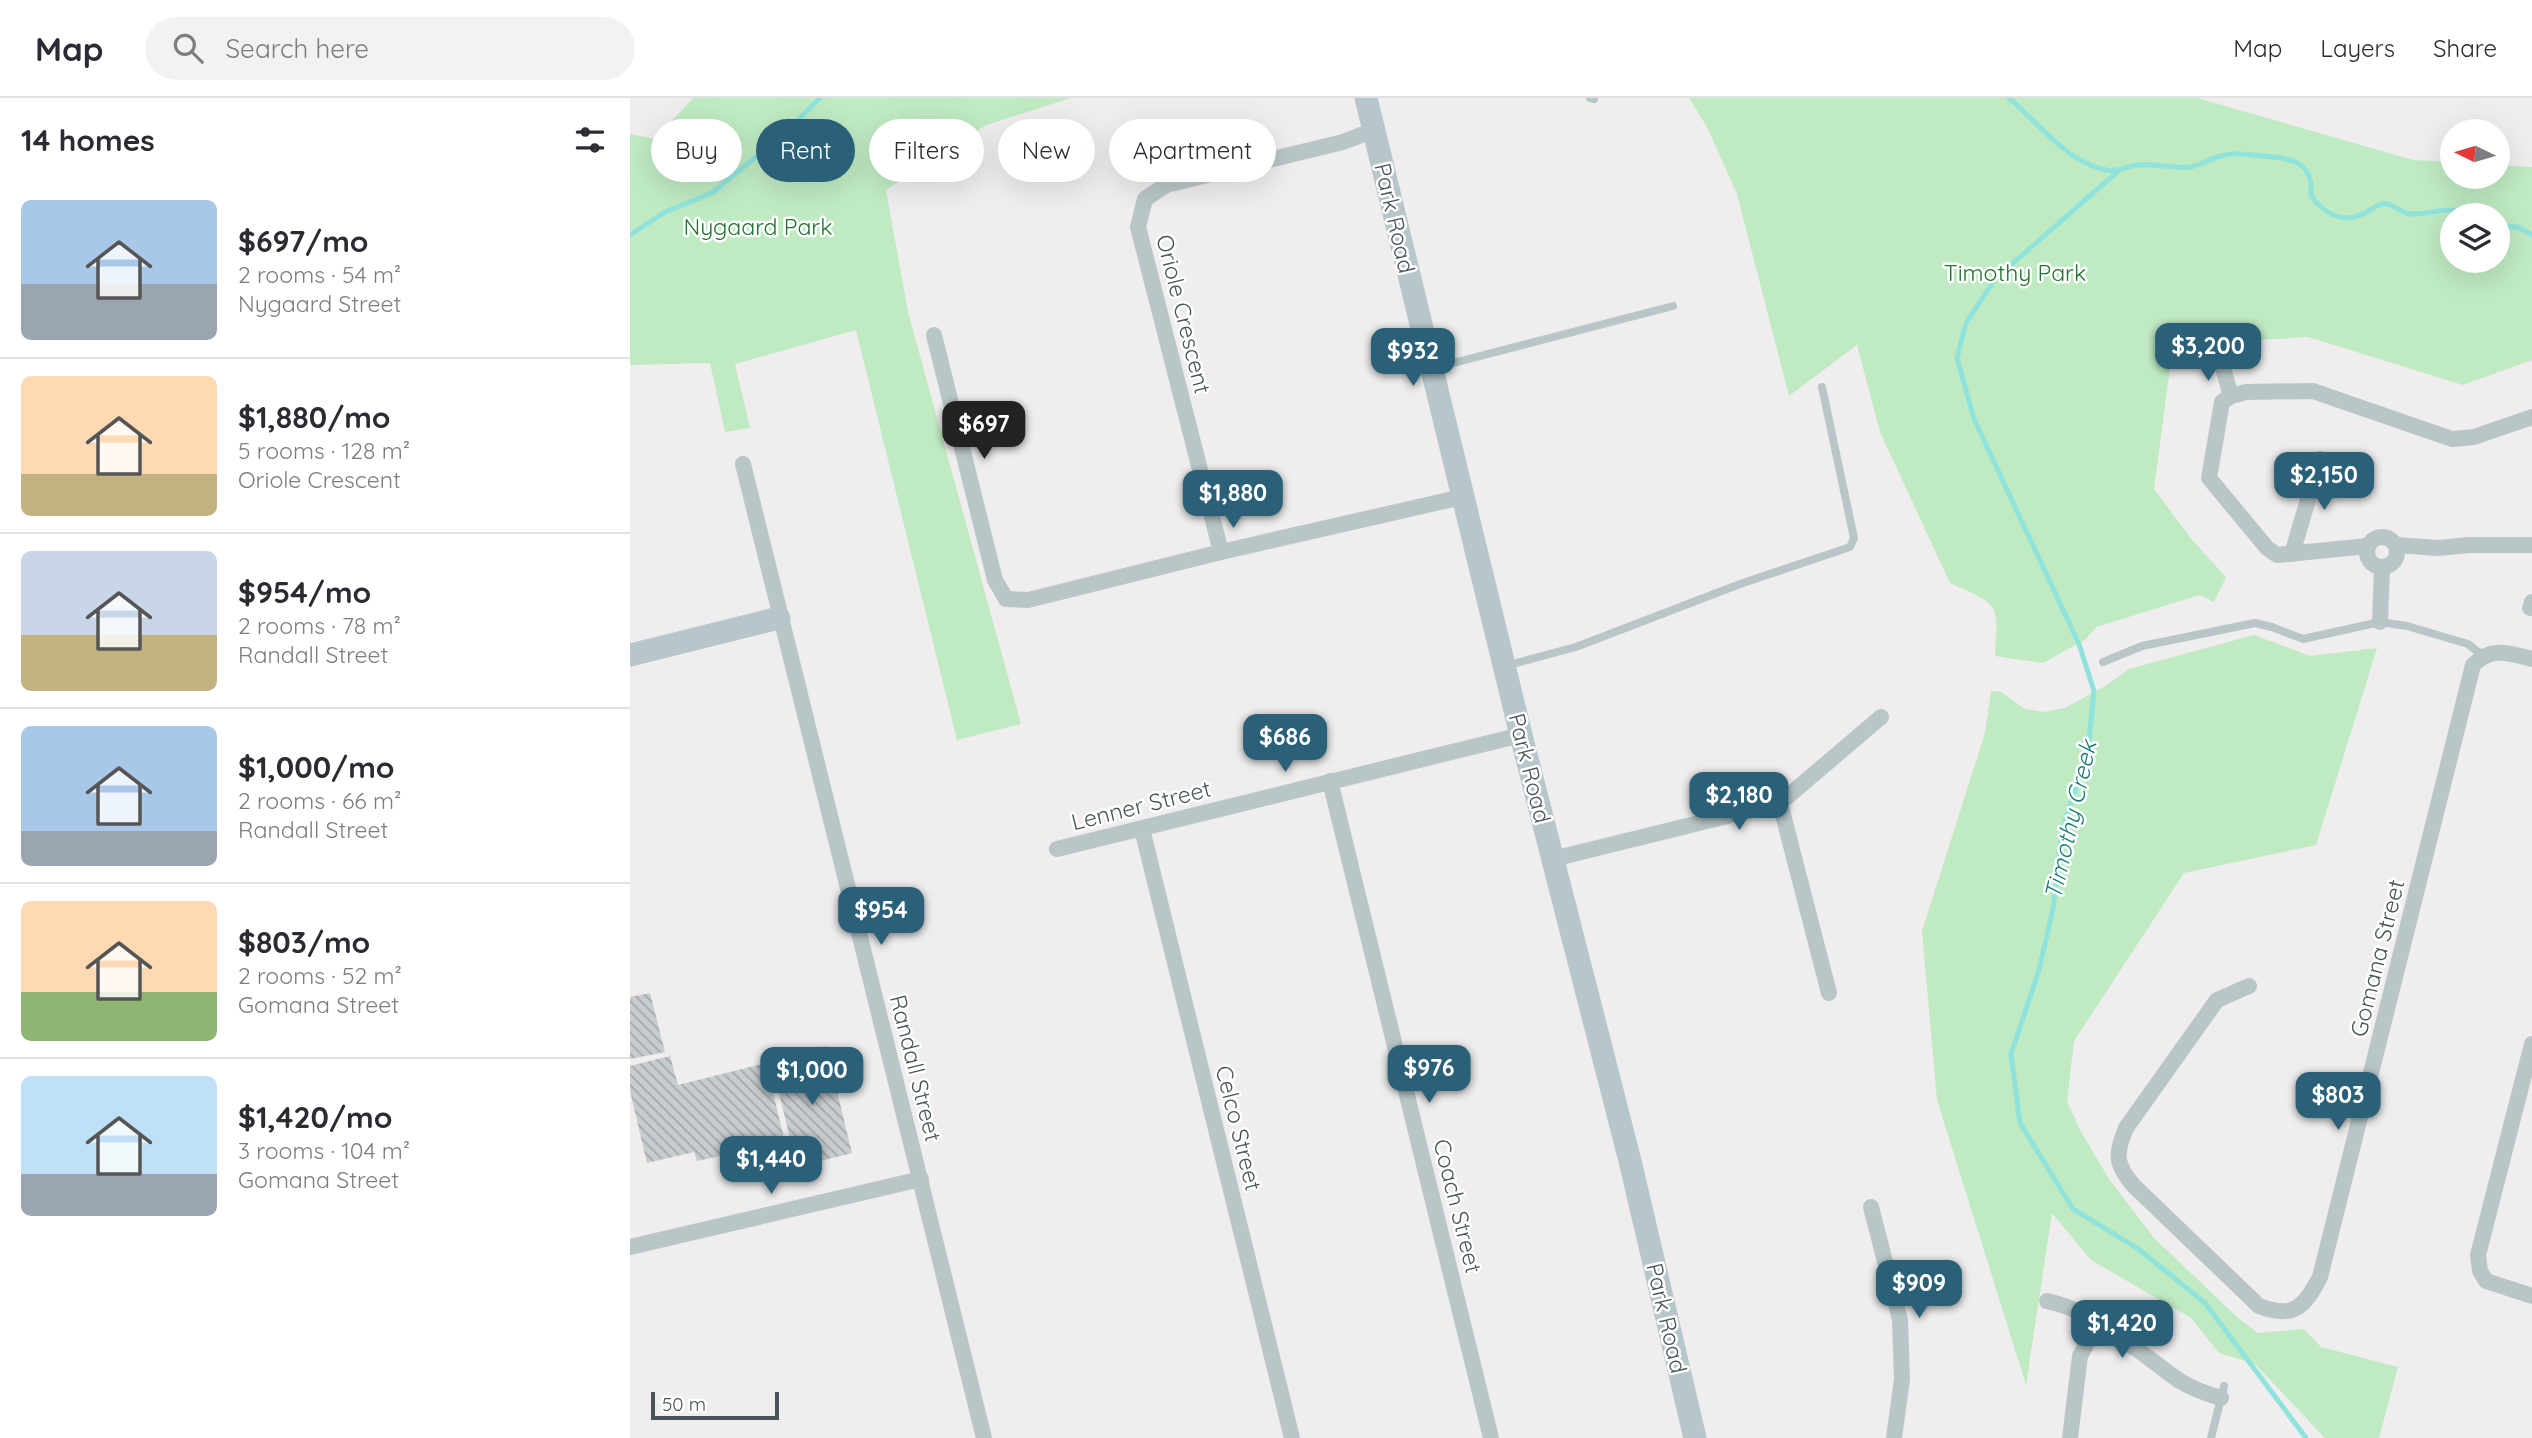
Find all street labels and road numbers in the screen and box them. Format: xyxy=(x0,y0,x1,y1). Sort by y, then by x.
street label: Park Road xyxy=(1368,160,1422,276)
street label: Oriole Crescent xyxy=(1150,232,1218,397)
street label: Park Road xyxy=(1502,710,1558,826)
street label: Lenner Street xyxy=(1068,774,1214,836)
street label: Gomana Street xyxy=(2343,876,2411,1040)
street label: Randall Street xyxy=(884,992,948,1145)
street label: Celco Street xyxy=(1209,1062,1269,1194)
street label: Coach Street xyxy=(1427,1136,1489,1276)
street label: Park Road xyxy=(1640,1260,1694,1376)

